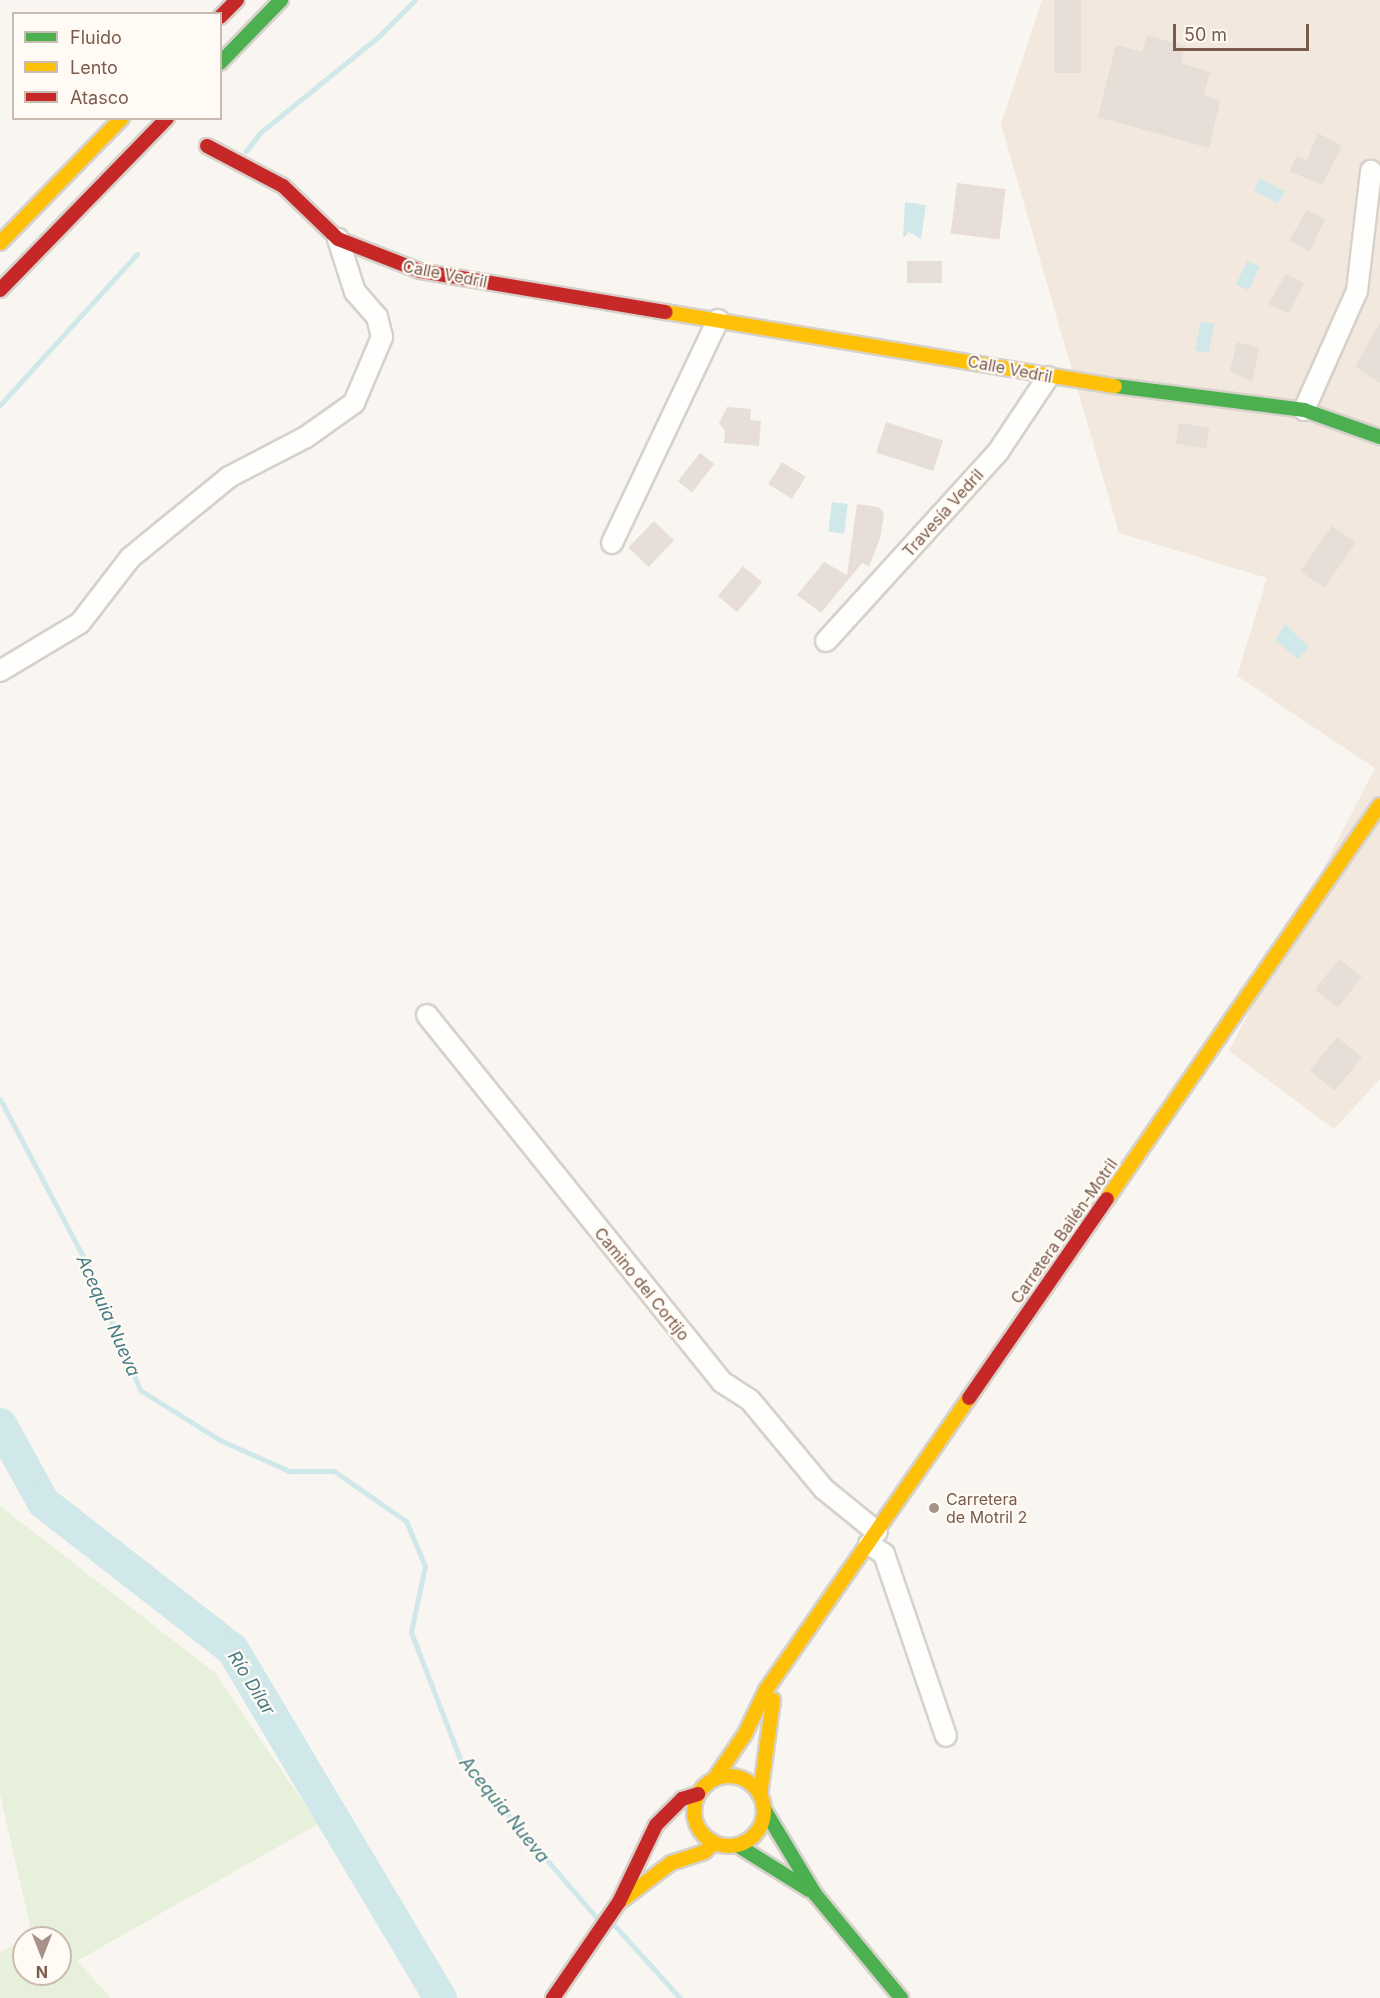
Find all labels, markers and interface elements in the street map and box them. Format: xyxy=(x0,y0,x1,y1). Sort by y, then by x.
legend xyxy=(12,12,222,120)
scale bar xyxy=(1176,12,1312,50)
text: 50 m xyxy=(1184,24,1227,45)
text: Fluido xyxy=(70,27,122,48)
text: Lento xyxy=(70,57,118,78)
text: Atasco xyxy=(70,87,129,108)
street label: Calle Vedril xyxy=(401,256,489,292)
street label: Calle Vedril xyxy=(966,351,1054,387)
street label: Travesía Vedril xyxy=(899,465,987,561)
street label: Carretera Bailén-Motril xyxy=(1007,1155,1121,1307)
street label: Camino del Cortijo xyxy=(591,1224,693,1344)
water label: Acequia Nueva xyxy=(72,1252,144,1380)
place label: Carretera de Motril 2 xyxy=(946,1489,1027,1527)
marker: Carretera de Motril 2 xyxy=(927,1501,941,1515)
water label: Río Dílar xyxy=(223,1647,279,1719)
water label: Acequia Nueva xyxy=(455,1753,553,1867)
north arrow xyxy=(12,1926,72,1986)
text: N xyxy=(36,1962,48,1982)

